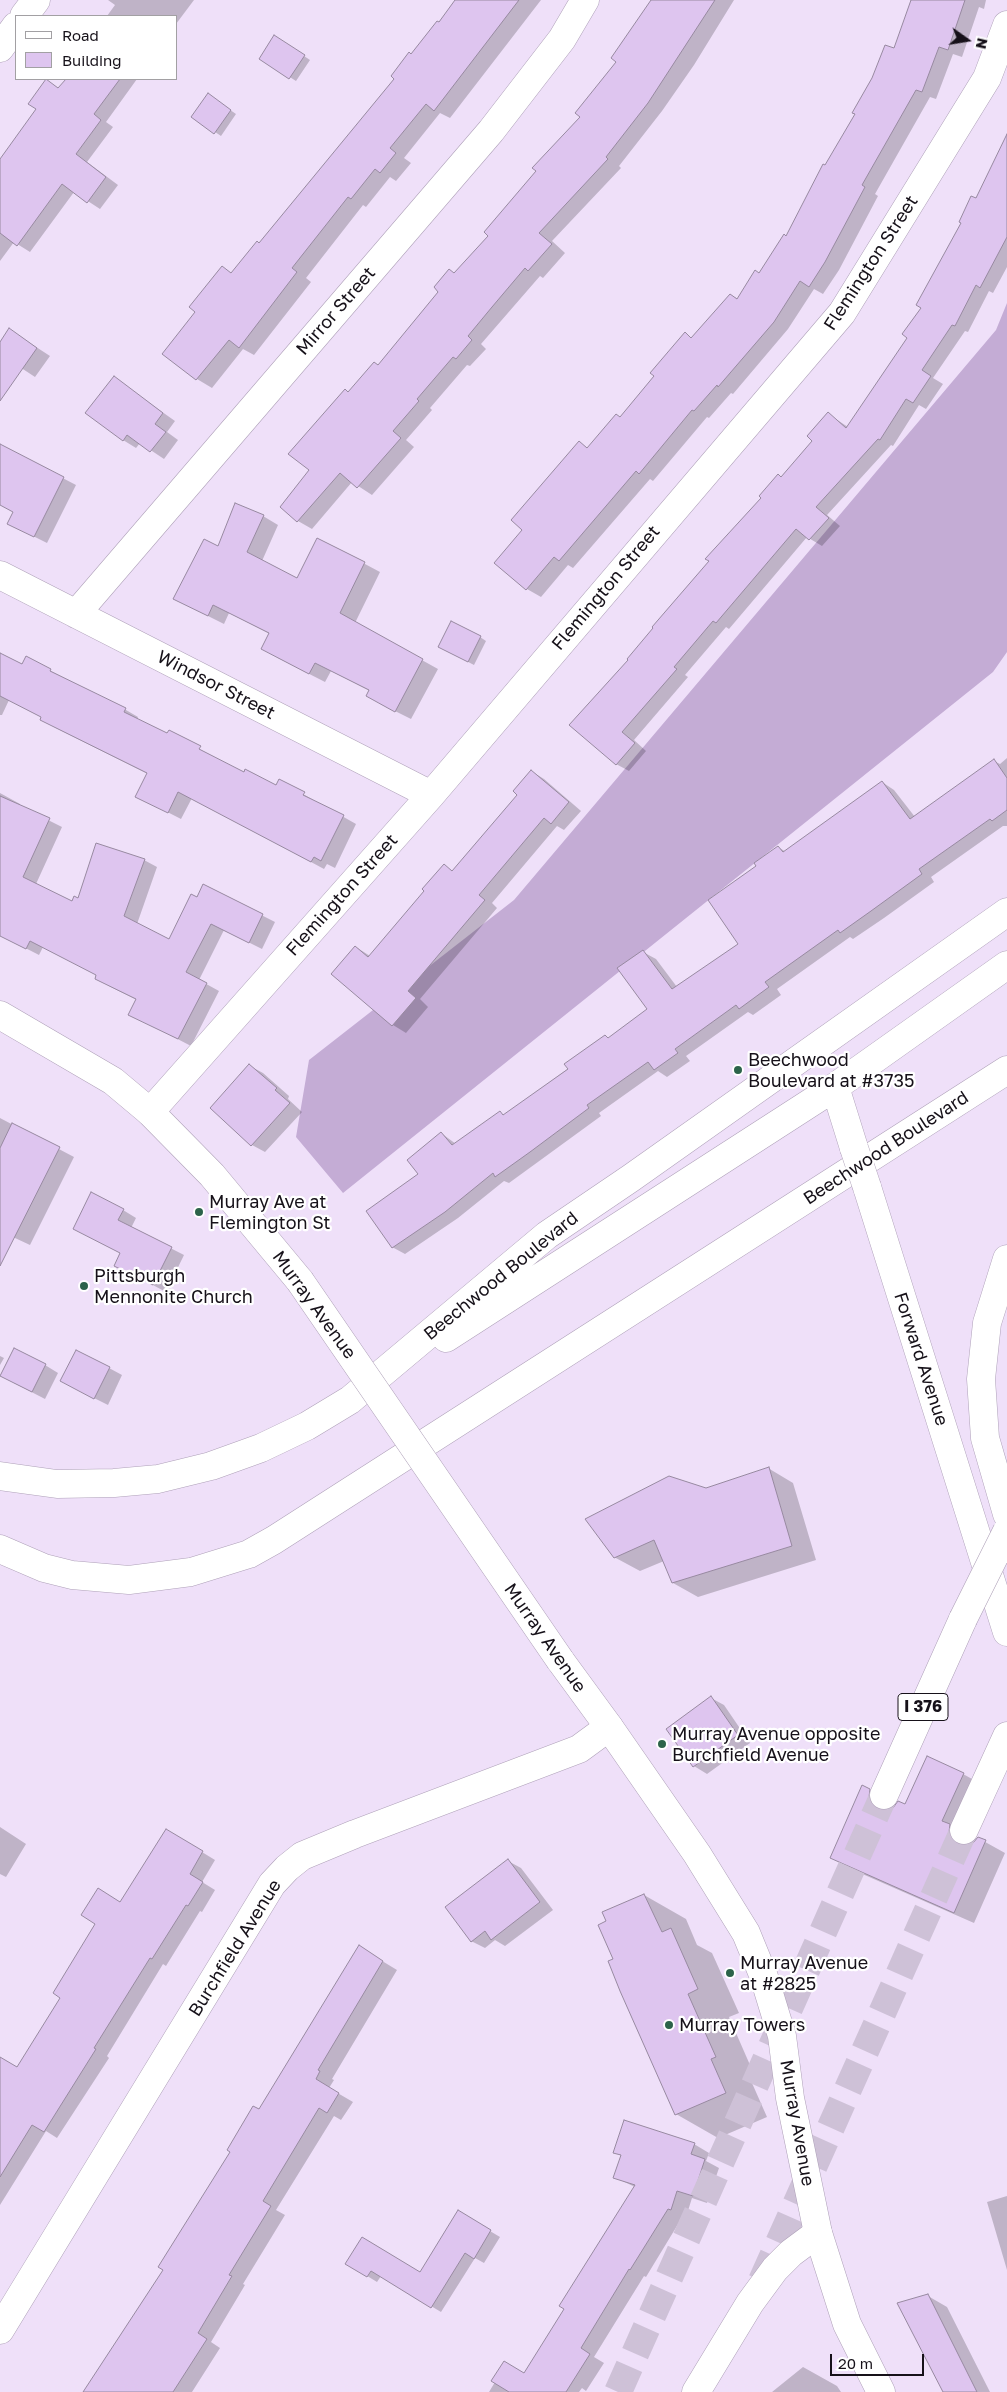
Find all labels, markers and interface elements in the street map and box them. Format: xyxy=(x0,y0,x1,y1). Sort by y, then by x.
legend xyxy=(15,15,178,80)
north arrow xyxy=(942,15,992,65)
text: Road xyxy=(62,26,99,44)
text: N xyxy=(973,36,992,51)
text: Building xyxy=(62,51,122,69)
street label: Flemington Street xyxy=(819,192,923,334)
street label: Mirror Street xyxy=(292,262,380,360)
street label: Flemington Street xyxy=(547,521,665,655)
street label: Windsor Street xyxy=(153,646,279,724)
street label: Flemington Street xyxy=(282,830,402,960)
place label: Beechwood Boulevard at #3735 xyxy=(748,1049,914,1092)
marker: Beechwood Boulevard at #3735 xyxy=(732,1064,744,1076)
street label: Beechwood Boulevard xyxy=(800,1087,972,1209)
place label: Murray Ave at Flemington St xyxy=(209,1191,331,1234)
marker: Murray Ave at Flemington St xyxy=(193,1206,205,1218)
street label: Beechwood Boulevard xyxy=(420,1207,582,1345)
street label: Murray Avenue xyxy=(268,1247,360,1363)
place label: Pittsburgh Mennonite Church xyxy=(94,1265,253,1308)
marker: Pittsburgh Mennonite Church xyxy=(78,1280,90,1292)
street label: Forward Avenue xyxy=(889,1290,953,1428)
street label: Murray Avenue xyxy=(499,1579,591,1697)
road number: I 376 xyxy=(898,1694,948,1720)
place label: Murray Avenue opposite Burchfield Avenue xyxy=(672,1723,880,1766)
marker: Murray Avenue opposite Burchfield Avenue xyxy=(656,1738,668,1750)
street label: Burchfield Avenue xyxy=(184,1876,286,2020)
place label: Murray Avenue at #2825 xyxy=(740,1952,868,1995)
marker: Murray Avenue at #2825 xyxy=(724,1967,736,1979)
place label: Murray Towers xyxy=(679,2014,805,2036)
marker: Murray Towers xyxy=(663,2019,675,2031)
street label: Murray Avenue xyxy=(775,2058,819,2188)
scale bar xyxy=(832,2344,926,2376)
text: 20 m xyxy=(838,2354,873,2372)

